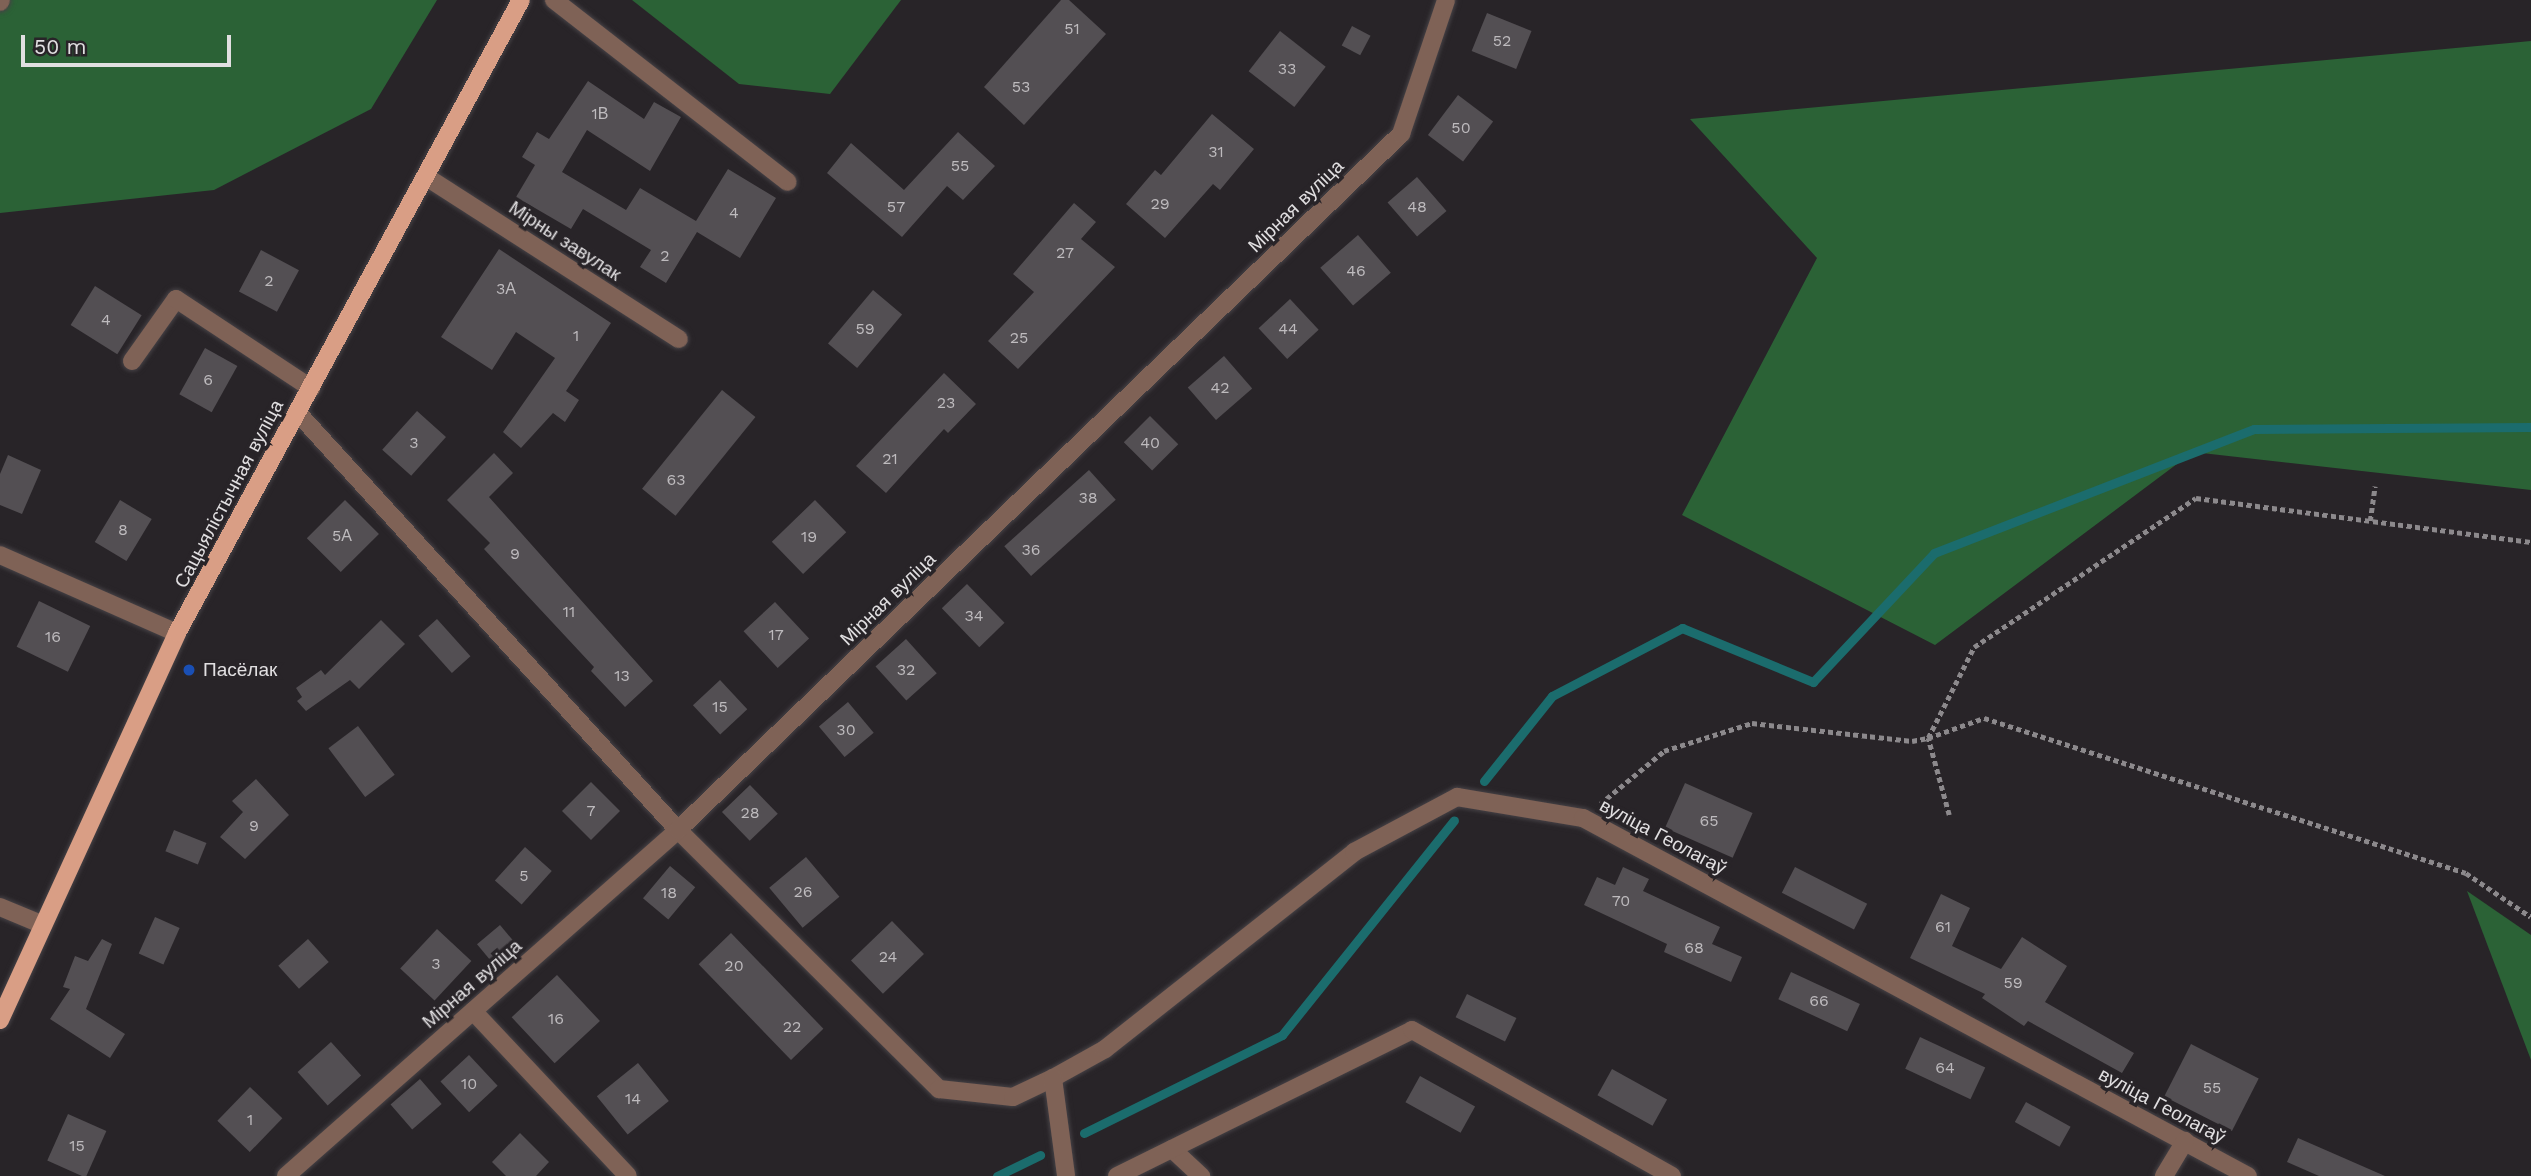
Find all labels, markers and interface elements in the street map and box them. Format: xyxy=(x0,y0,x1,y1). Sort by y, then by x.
house number: 51 xyxy=(1064,19,1080,39)
scale bar xyxy=(24,21,234,65)
house number: 52 xyxy=(1493,31,1511,51)
text: 50 m xyxy=(34,34,86,59)
house number: 33 xyxy=(1278,59,1296,79)
house number: 53 xyxy=(1012,77,1030,97)
house number: 1В xyxy=(592,104,608,124)
house number: 50 xyxy=(1451,118,1471,138)
house number: 31 xyxy=(1208,142,1224,162)
street label: Мірная вуліца xyxy=(1243,155,1349,257)
house number: 55 xyxy=(951,156,969,176)
house number: 29 xyxy=(1150,194,1170,214)
street label: Мірны завулак xyxy=(505,196,625,286)
house number: 57 xyxy=(887,197,905,217)
house number: 48 xyxy=(1407,197,1427,217)
house number: 4 xyxy=(729,203,739,223)
house number: 27 xyxy=(1056,243,1074,263)
house number: 2 xyxy=(660,246,670,266)
house number: 46 xyxy=(1346,261,1366,281)
house number: 2 xyxy=(264,271,274,291)
house number: 3А xyxy=(496,279,516,299)
house number: 4 xyxy=(101,310,111,330)
house number: 59 xyxy=(855,319,875,339)
house number: 44 xyxy=(1278,319,1298,339)
house number: 1 xyxy=(573,326,579,346)
house number: 25 xyxy=(1010,328,1028,348)
house number: 6 xyxy=(203,370,213,390)
house number: 42 xyxy=(1210,378,1230,398)
house number: 23 xyxy=(937,393,955,413)
street label: Сацыялістычная вуліца xyxy=(170,396,288,592)
house number: 3 xyxy=(409,433,419,453)
house number: 40 xyxy=(1140,433,1160,453)
house number: 21 xyxy=(882,449,898,469)
house number: 63 xyxy=(666,470,686,490)
house number: 38 xyxy=(1078,488,1098,508)
house number: 8 xyxy=(118,520,128,540)
house number: 5А xyxy=(332,526,352,546)
house number: 19 xyxy=(801,527,817,547)
house number: 36 xyxy=(1021,540,1041,560)
house number: 9 xyxy=(510,544,520,564)
street label: Мірная вуліца xyxy=(835,548,941,650)
house number: 11 xyxy=(563,602,575,622)
house number: 34 xyxy=(964,606,984,626)
house number: 17 xyxy=(768,625,784,645)
house number: 16 xyxy=(45,627,61,647)
place label: Пасёлак xyxy=(203,659,277,681)
house number: 32 xyxy=(897,660,915,680)
marker: Пасёлак xyxy=(181,662,197,678)
house number: 13 xyxy=(614,666,630,686)
house number: 15 xyxy=(712,697,728,717)
house number: 30 xyxy=(836,720,856,740)
street label: вуліца Геолагаў xyxy=(1596,794,1730,880)
house number: 7 xyxy=(587,801,595,821)
house number: 28 xyxy=(740,803,760,823)
house number: 65 xyxy=(1699,811,1719,831)
house number: 9 xyxy=(249,816,259,836)
house number: 5 xyxy=(519,866,529,886)
house number: 26 xyxy=(793,882,813,902)
house number: 18 xyxy=(661,883,677,903)
house number: 70 xyxy=(1612,891,1630,911)
house number: 61 xyxy=(1935,917,1951,937)
street label: Мірная вуліца xyxy=(418,935,526,1033)
house number: 68 xyxy=(1684,938,1704,958)
house number: 24 xyxy=(879,947,897,967)
house number: 3 xyxy=(431,954,441,974)
house number: 20 xyxy=(724,956,744,976)
house number: 59 xyxy=(2003,973,2023,993)
house number: 66 xyxy=(1809,991,1829,1011)
house number: 16 xyxy=(548,1009,564,1029)
house number: 22 xyxy=(783,1017,801,1037)
house number: 64 xyxy=(1935,1058,1955,1078)
street label: вуліца Геолагаў xyxy=(2095,1063,2229,1149)
house number: 10 xyxy=(461,1074,477,1094)
house number: 55 xyxy=(2203,1078,2221,1098)
house number: 14 xyxy=(625,1089,641,1109)
house number: 1 xyxy=(247,1110,253,1130)
house number: 15 xyxy=(69,1136,85,1156)

